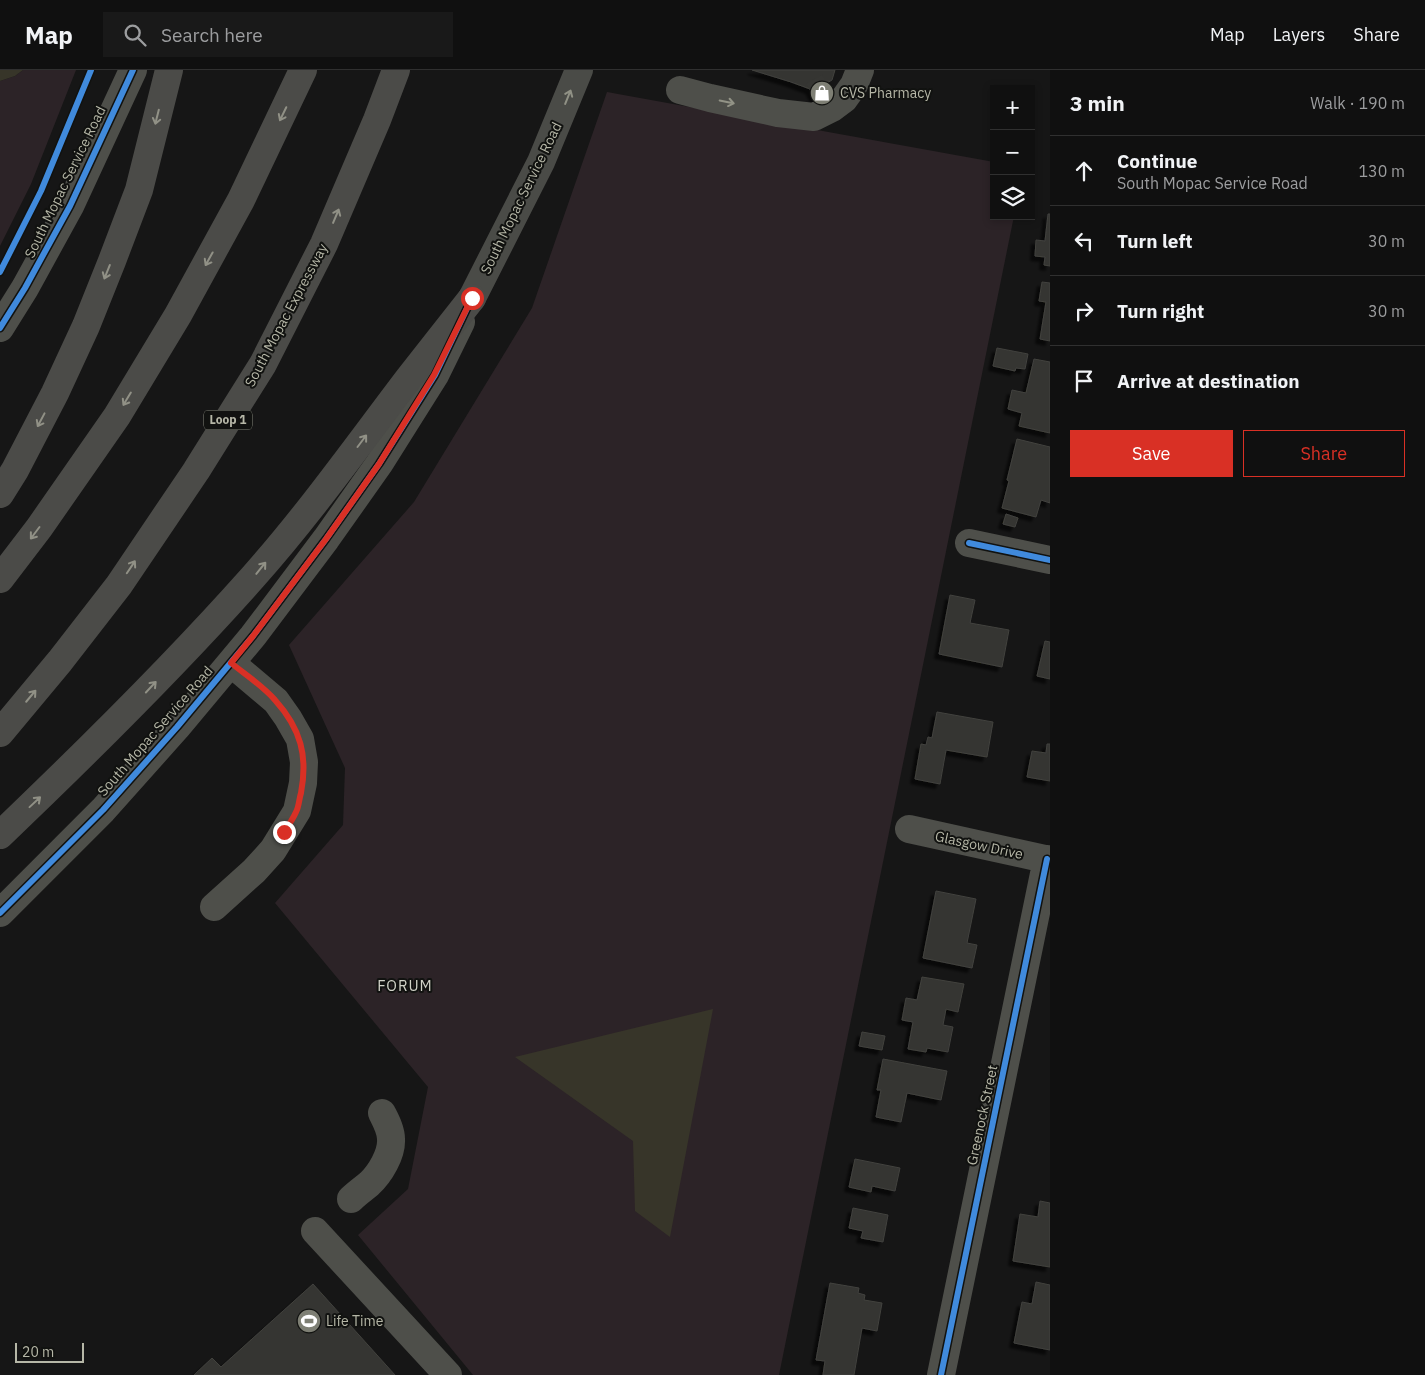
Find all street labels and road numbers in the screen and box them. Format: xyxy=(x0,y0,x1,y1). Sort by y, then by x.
street label: South Mopac Service Road xyxy=(20,103,110,261)
street label: South Mopac Service Road xyxy=(476,119,566,277)
street label: South Mopac Expressway xyxy=(241,240,331,390)
road number: Loop 1 xyxy=(204,410,252,430)
street label: South Mopac Service Road xyxy=(93,662,217,800)
street label: Glasgow Drive xyxy=(933,827,1025,863)
street label: Greenock Street xyxy=(963,1063,1001,1167)

